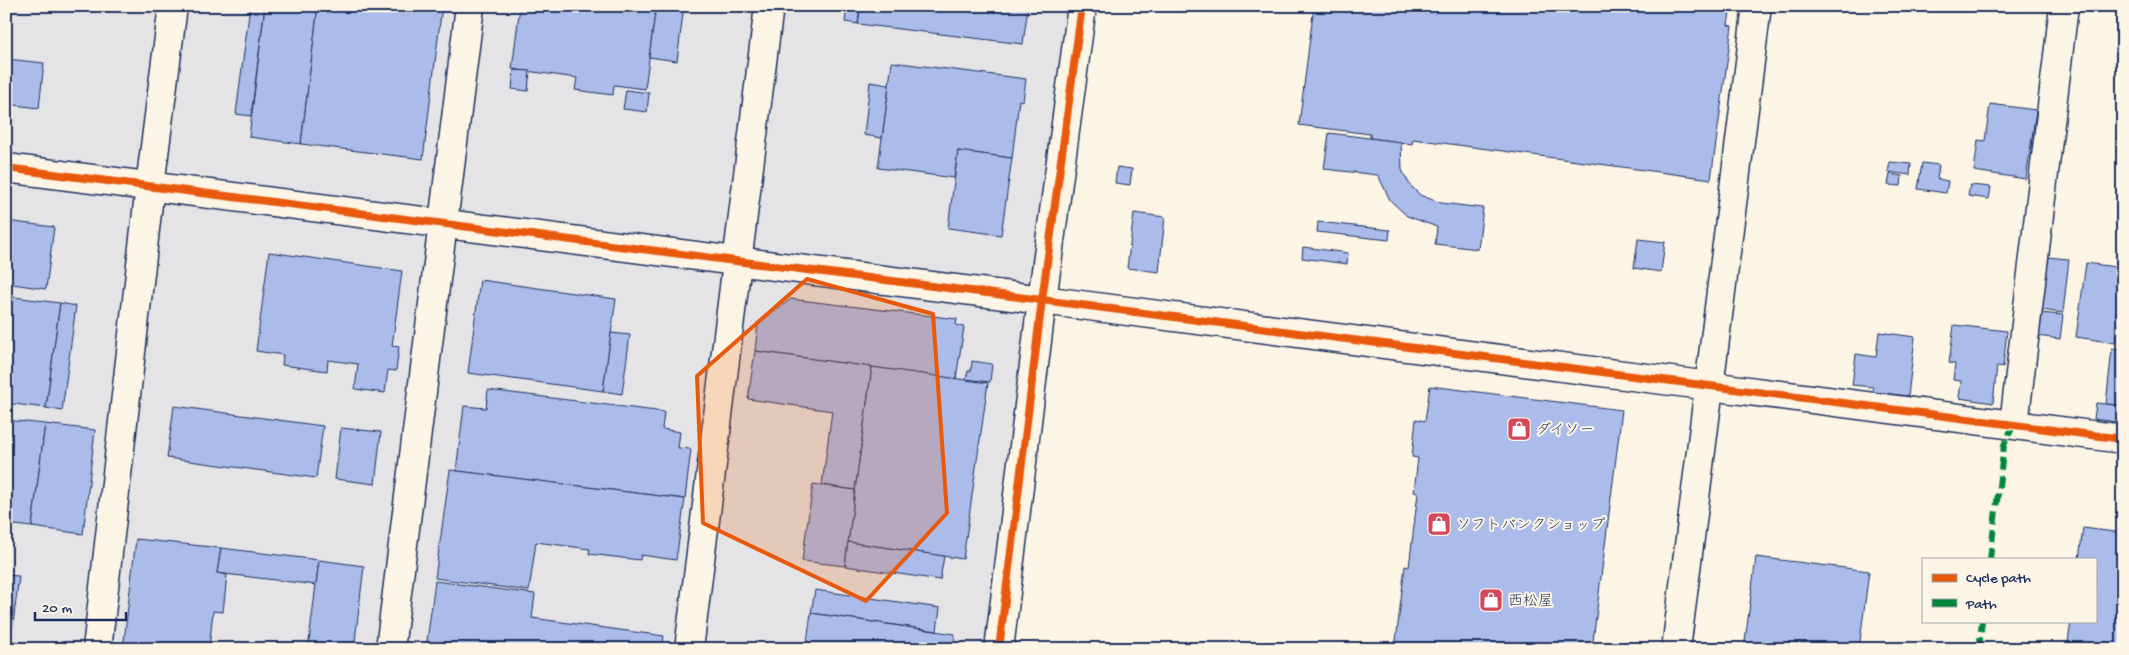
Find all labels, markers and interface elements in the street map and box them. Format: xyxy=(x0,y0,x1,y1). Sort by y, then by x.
shop icon: ダイソー xyxy=(1506,416,1532,442)
place label: ダイソー xyxy=(1536,421,1595,440)
shop icon: ソフトバンクショップ xyxy=(1426,511,1452,537)
place label: ソフトバンクショップ xyxy=(1456,517,1605,535)
legend xyxy=(1922,558,2096,622)
text: Cycle path xyxy=(1966,570,2031,588)
shop icon: 西松屋 xyxy=(1478,587,1504,613)
scale bar xyxy=(35,590,126,622)
place label: 西松屋 xyxy=(1508,593,1553,611)
text: Path xyxy=(1965,596,1997,614)
text: 20 m xyxy=(42,600,72,618)

